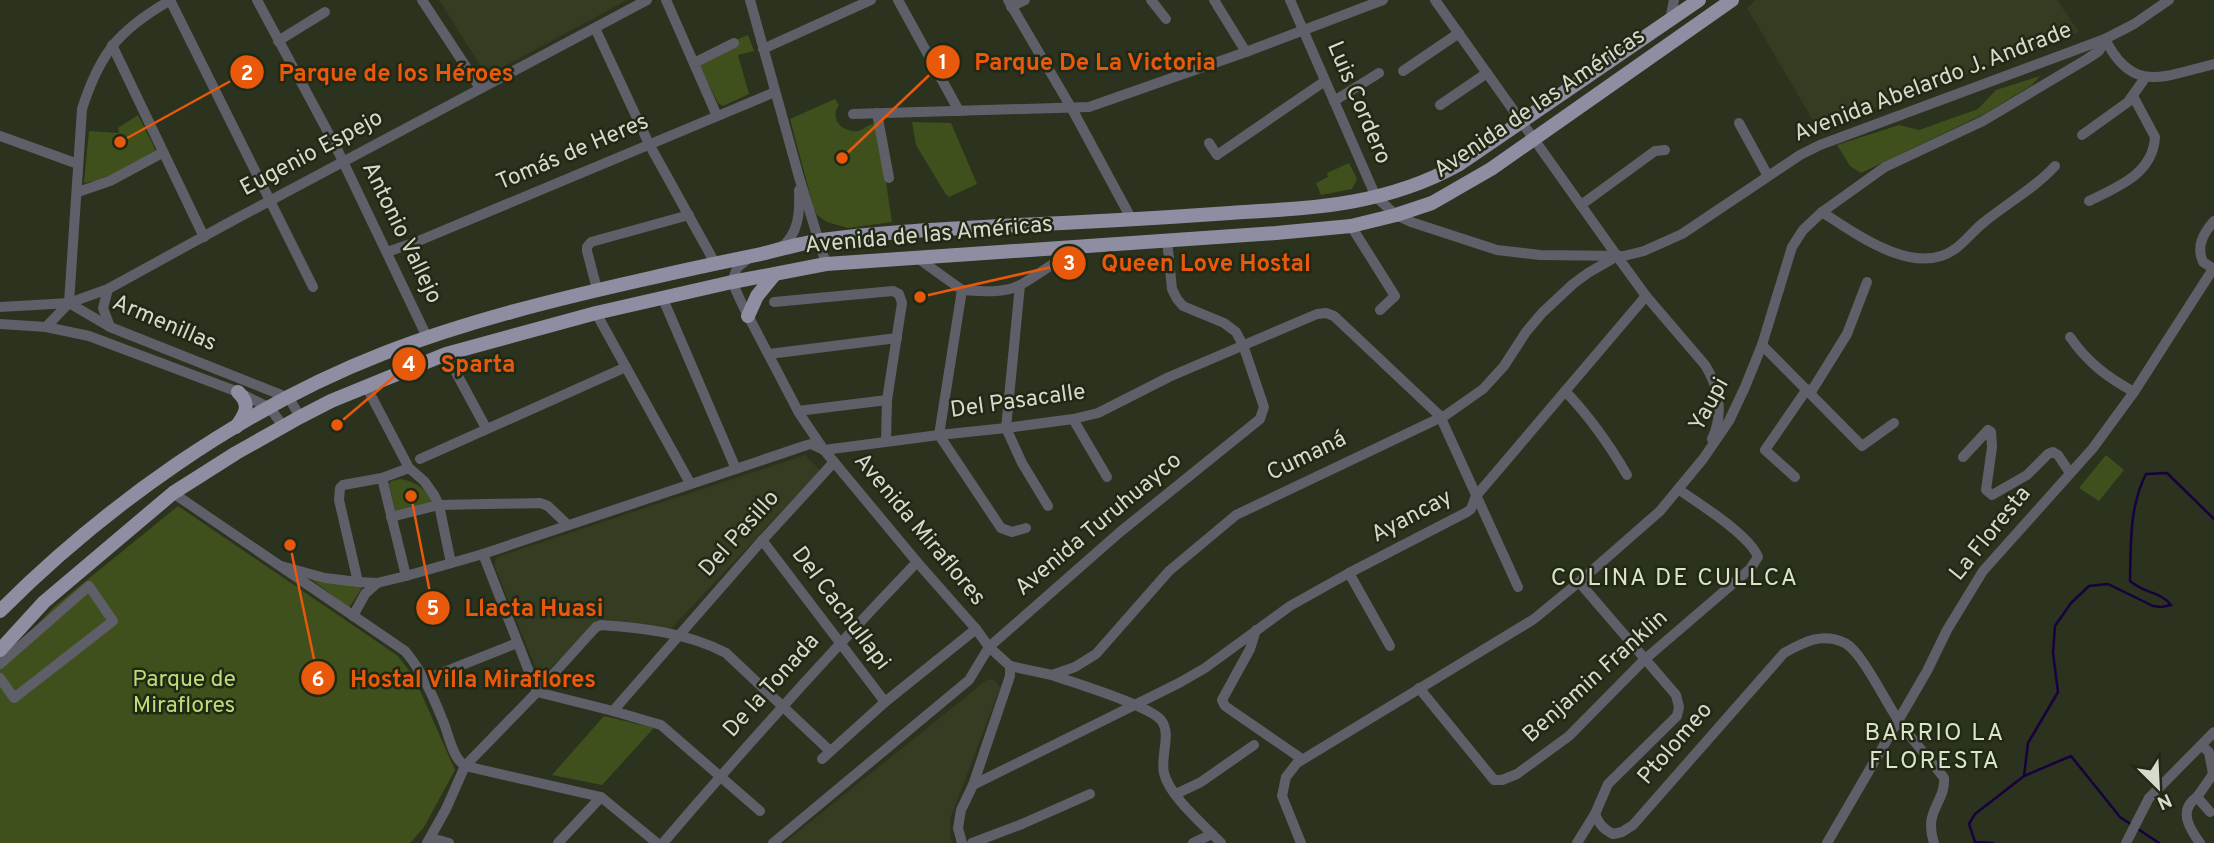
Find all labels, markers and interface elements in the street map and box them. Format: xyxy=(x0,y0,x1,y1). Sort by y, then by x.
street label: Avenida Abelardo J. Andrade xyxy=(1790,16,2076,150)
street label: Avenida de las Américas xyxy=(1429,22,1651,186)
street label: Luis Cordero xyxy=(1319,37,1397,169)
callout: Parque De La Victoria xyxy=(925,39,1231,84)
text: Parque De La Victoria xyxy=(974,49,1216,79)
callout: Parque de los Héroes xyxy=(230,50,528,95)
text: 1 xyxy=(939,50,947,77)
text: Parque de los Héroes xyxy=(278,60,514,90)
text: 2 xyxy=(241,61,253,88)
street label: Eugenio Espejo xyxy=(236,104,388,204)
street label: Tomás de Heres xyxy=(493,108,653,198)
street label: Antonio Vallejo xyxy=(354,157,448,309)
street label: Avenida de las Américas xyxy=(804,211,1054,261)
callout: Queen Love Hostal xyxy=(1052,240,1325,285)
text: Queen Love Hostal xyxy=(1101,250,1311,280)
text: 3 xyxy=(1063,251,1075,278)
street label: Armenillas xyxy=(107,289,221,359)
callout: Sparta xyxy=(391,341,529,386)
text: Sparta xyxy=(441,351,515,381)
text: 4 xyxy=(402,352,416,379)
street label: Yaupi xyxy=(1683,373,1737,437)
street label: Del Pasacalle xyxy=(949,378,1087,426)
street label: Cumaná xyxy=(1262,425,1352,489)
street label: Avenida Turuhuayco xyxy=(1010,447,1188,603)
street label: Avenida Miraflores xyxy=(847,448,991,612)
street label: La Floresta xyxy=(1944,481,2038,587)
street label: Ayancay xyxy=(1367,484,1457,550)
street label: Del Pasillo xyxy=(693,485,787,583)
street label: Del Cachullapi xyxy=(784,541,896,677)
district label: COLINA DE CULLCA xyxy=(1551,564,1799,594)
callout: Llacta Huasi xyxy=(415,585,617,630)
text: Llacta Huasi xyxy=(464,595,604,625)
text: 5 xyxy=(427,596,439,623)
street label: Benjamin Franklin xyxy=(1517,604,1675,750)
street label: De la Tonada xyxy=(718,628,826,744)
callout: Hostal Villa Miraflores xyxy=(301,656,611,701)
park label: Parque de Miraflores xyxy=(132,666,236,721)
text: Hostal Villa Miraflores xyxy=(350,666,596,696)
text: 6 xyxy=(312,667,324,694)
street label: Ptolomeo xyxy=(1632,697,1720,791)
district label: BARRIO LA FLORESTA xyxy=(1865,719,2005,777)
north arrow xyxy=(2123,752,2193,822)
text: N xyxy=(2153,787,2175,814)

